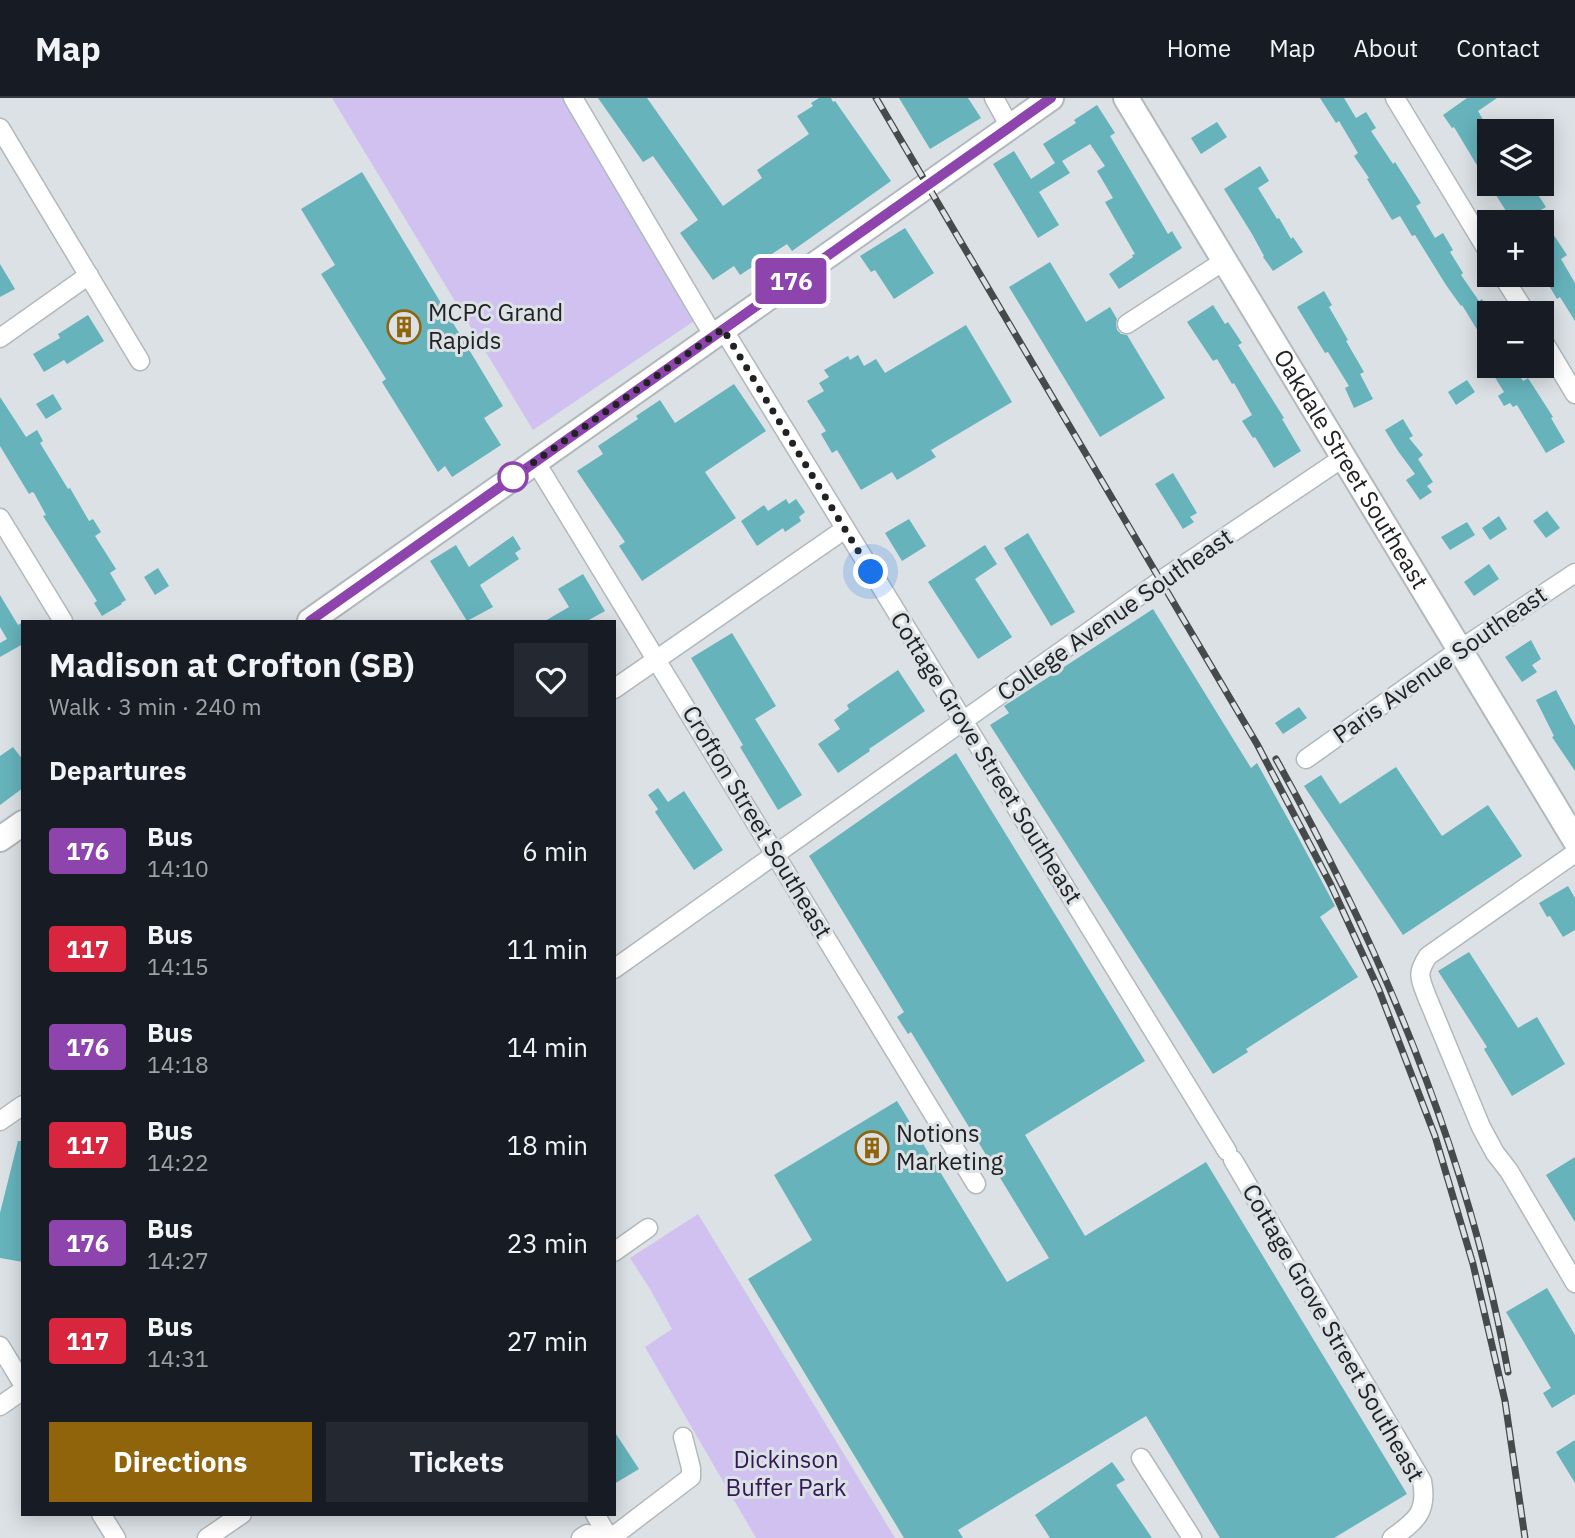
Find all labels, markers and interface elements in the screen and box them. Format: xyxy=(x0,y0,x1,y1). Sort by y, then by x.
text: Map xyxy=(35,27,101,70)
text: Home xyxy=(1167,32,1231,64)
text: Map xyxy=(1269,32,1315,64)
text: About xyxy=(1353,32,1418,64)
text: Contact xyxy=(1456,32,1540,64)
map controls xyxy=(1477,119,1554,378)
button: layers xyxy=(1477,119,1554,196)
button: + xyxy=(1477,210,1554,287)
line badge: 176 xyxy=(751,258,831,304)
text: 176 xyxy=(769,265,813,297)
place label: MCPC Grand Rapids xyxy=(428,296,563,356)
button: − xyxy=(1477,301,1554,378)
building icon: MCPC Grand Rapids xyxy=(385,308,423,346)
street label: Oakdale Street Southeast xyxy=(1267,343,1436,595)
unlabelled marker xyxy=(498,462,528,492)
street label: College Avenue Southeast xyxy=(990,521,1239,708)
your location xyxy=(853,554,888,589)
street label: Paris Avenue Southeast xyxy=(1326,578,1553,750)
street label: Cottage Grove Street Southeast xyxy=(884,605,1090,910)
text: Madison at Crofton (SB) xyxy=(49,643,414,686)
button: heart xyxy=(514,643,588,717)
text: Walk · 3 min · 240 m xyxy=(49,691,262,721)
street label: Crofton Street Southeast xyxy=(676,699,840,944)
text: Departures xyxy=(49,753,187,787)
text: Bus xyxy=(147,819,193,853)
text: 6 min xyxy=(522,834,588,868)
text: 176 xyxy=(66,835,109,867)
text: 14:10 xyxy=(147,853,209,883)
text: Bus xyxy=(147,917,193,951)
text: 11 min xyxy=(507,932,588,966)
text: 117 xyxy=(66,933,109,965)
text: 14:15 xyxy=(147,951,209,981)
text: Bus xyxy=(147,1015,193,1049)
text: 14 min xyxy=(507,1030,588,1064)
text: 176 xyxy=(66,1031,109,1063)
text: 14:18 xyxy=(147,1049,209,1079)
text: Bus xyxy=(147,1113,193,1147)
place label: Notions Marketing xyxy=(896,1117,1004,1177)
text: 18 min xyxy=(507,1128,588,1162)
text: 117 xyxy=(66,1129,109,1161)
building icon: Notions Marketing xyxy=(853,1129,891,1167)
text: 14:22 xyxy=(147,1147,209,1177)
street label: Cottage Grove Street Southeast xyxy=(1235,1178,1432,1487)
text: Bus xyxy=(147,1211,193,1245)
text: 23 min xyxy=(507,1226,588,1260)
text: 176 xyxy=(66,1227,109,1259)
text: 14:27 xyxy=(147,1245,209,1275)
text: Bus xyxy=(147,1309,193,1343)
text: 27 min xyxy=(507,1324,588,1358)
text: 117 xyxy=(66,1325,109,1357)
text: 14:31 xyxy=(147,1343,209,1373)
button: Directions xyxy=(49,1422,312,1502)
button: Tickets xyxy=(326,1422,588,1502)
park label: Dickinson Buffer Park xyxy=(726,1443,847,1503)

